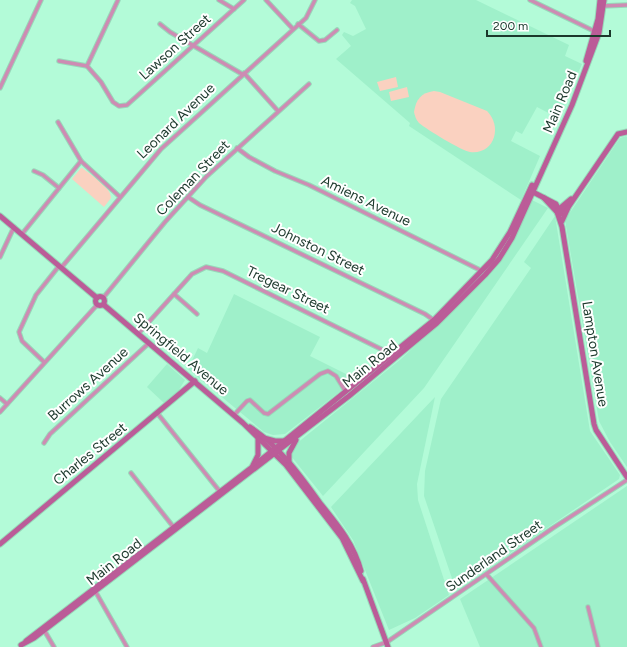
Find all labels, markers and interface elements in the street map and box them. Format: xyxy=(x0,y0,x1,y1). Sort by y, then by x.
street label: Lawson Street xyxy=(136,10,214,84)
scale bar xyxy=(487,12,610,38)
text: 200 m xyxy=(493,19,528,33)
street label: Main Road xyxy=(539,68,581,136)
street label: Leonard Avenue xyxy=(134,79,219,162)
street label: Coleman Street xyxy=(153,137,233,219)
street label: Amiens Avenue xyxy=(318,172,414,230)
street label: Johnston Street xyxy=(269,219,367,279)
street label: Tregear Street xyxy=(244,263,332,317)
street label: Lampton Avenue xyxy=(578,300,612,408)
street label: Springfield Avenue xyxy=(130,309,232,399)
street label: Main Road xyxy=(339,337,401,391)
street label: Burrows Avenue xyxy=(44,343,132,424)
street label: Charles Street xyxy=(50,419,130,489)
street label: Sunderland Street xyxy=(443,516,545,596)
street label: Main Road xyxy=(83,535,145,589)

